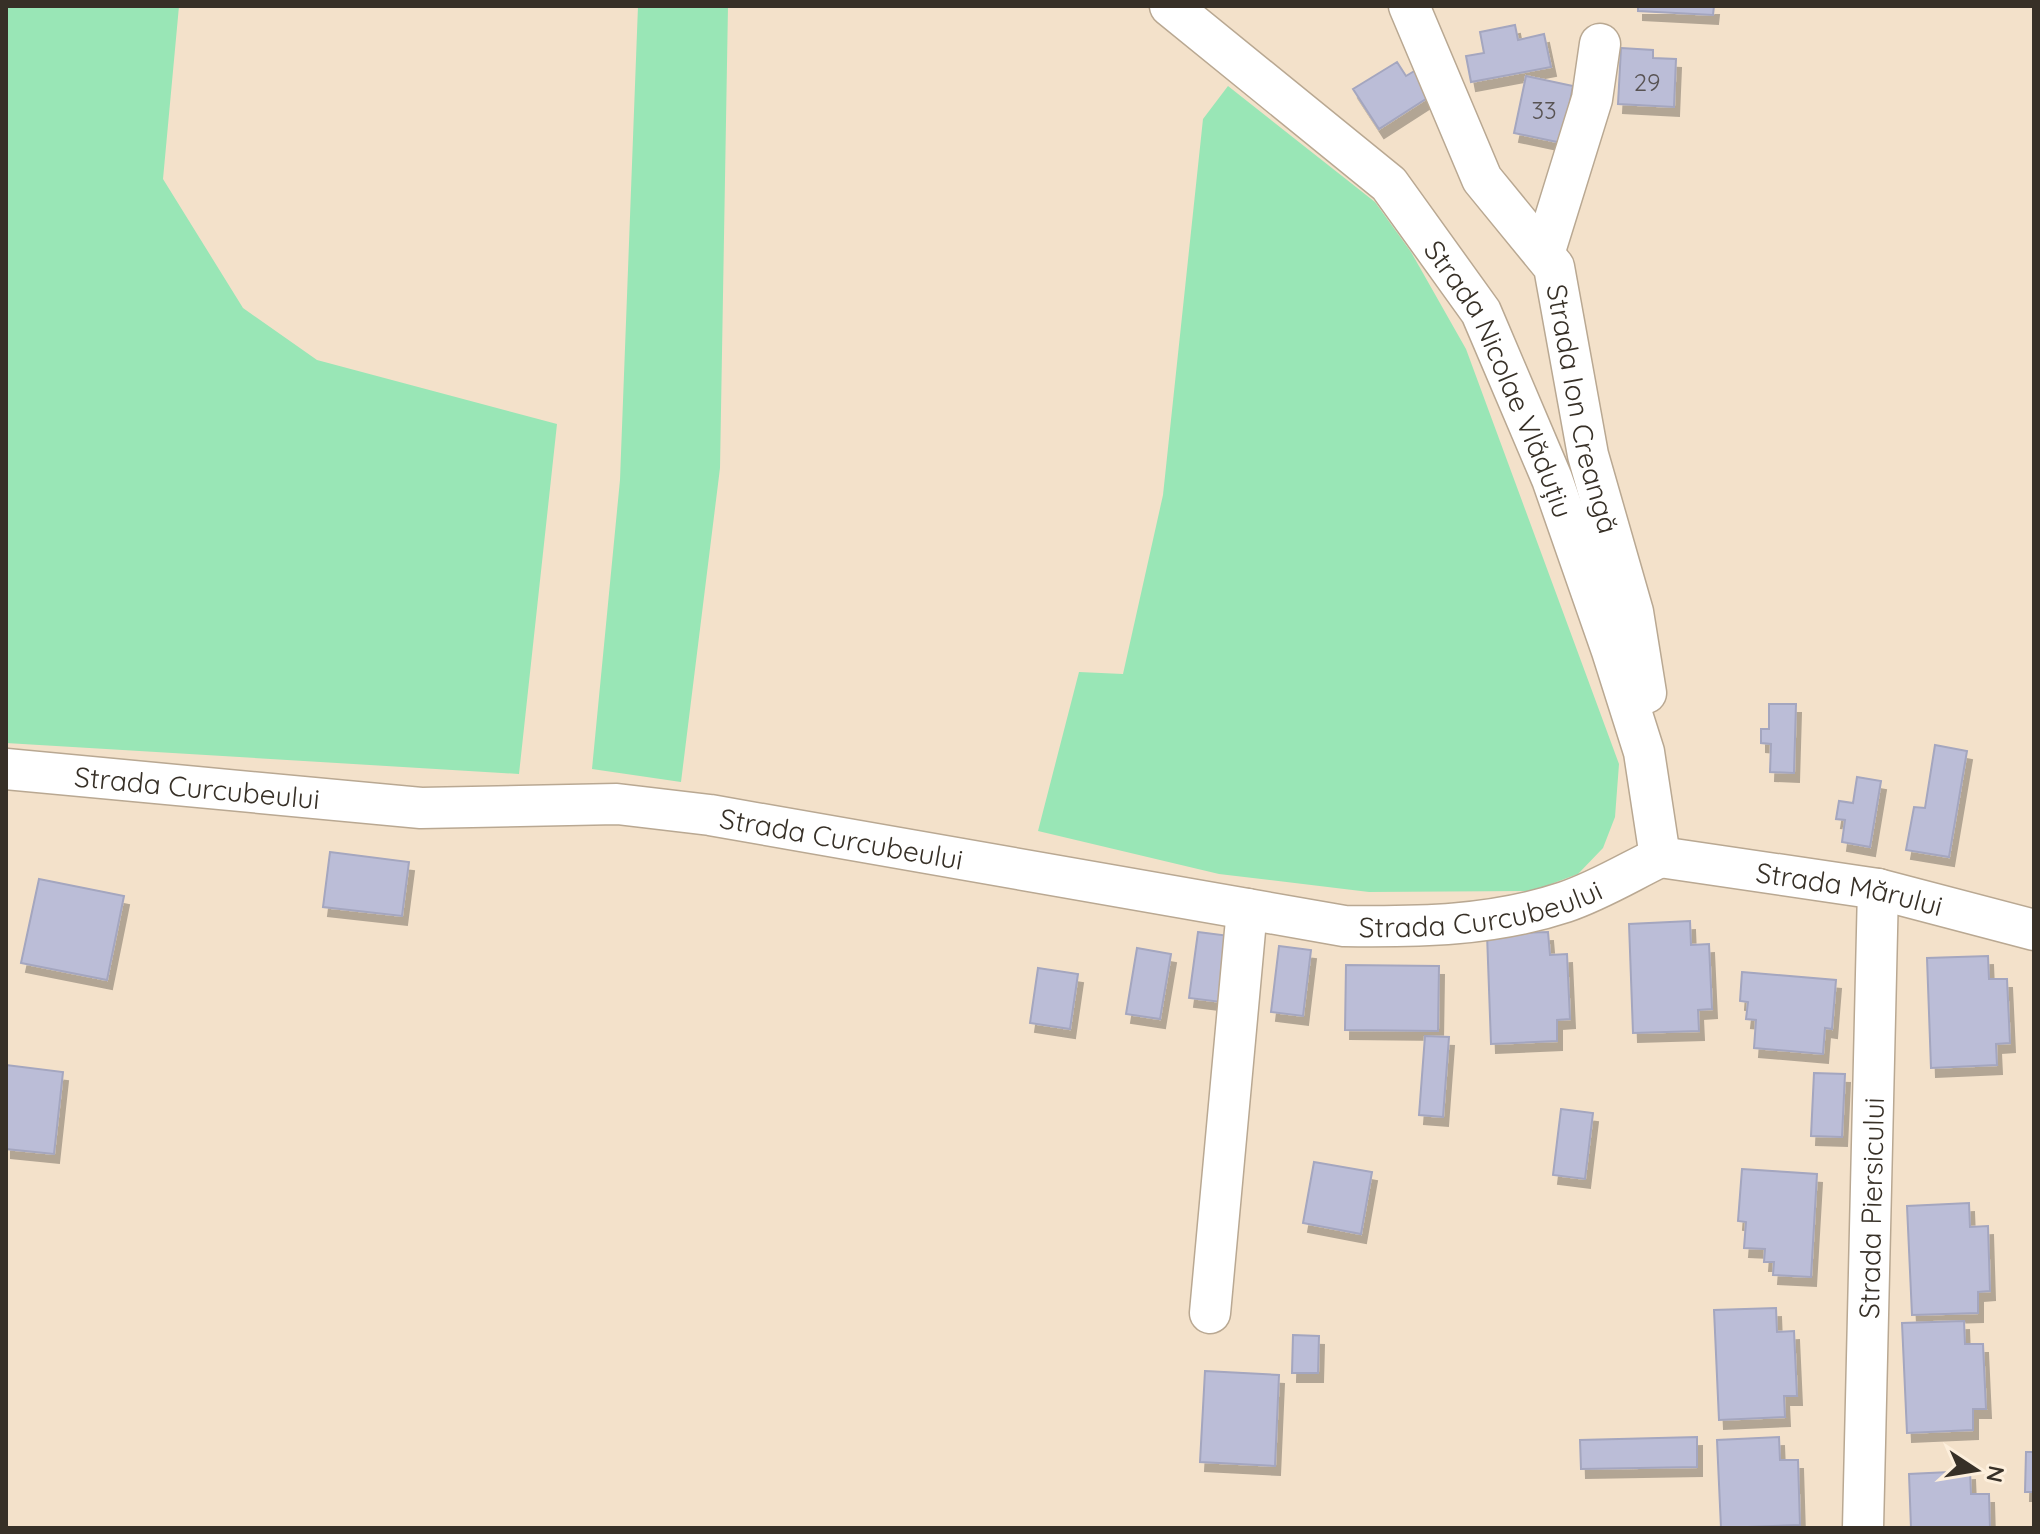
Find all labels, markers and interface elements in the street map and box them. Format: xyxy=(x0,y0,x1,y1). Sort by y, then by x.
house number: 29 xyxy=(1634,67,1660,97)
house number: 33 xyxy=(1531,95,1557,125)
street label: Strada Nicolae Vlăduțiu xyxy=(1417,233,1582,522)
street label: Strada Ion Creangă xyxy=(1540,281,1627,537)
street label: Strada Curcubeului xyxy=(73,758,321,816)
street label: Strada Curcubeului xyxy=(717,800,966,876)
street label: Strada Mărului xyxy=(1754,854,1947,923)
street label: Strada Curcubeului xyxy=(1359,872,1607,944)
street label: Strada Piersicului xyxy=(1850,1097,1891,1319)
north arrow xyxy=(1936,1430,2016,1510)
text: N xyxy=(1980,1463,2011,1485)

